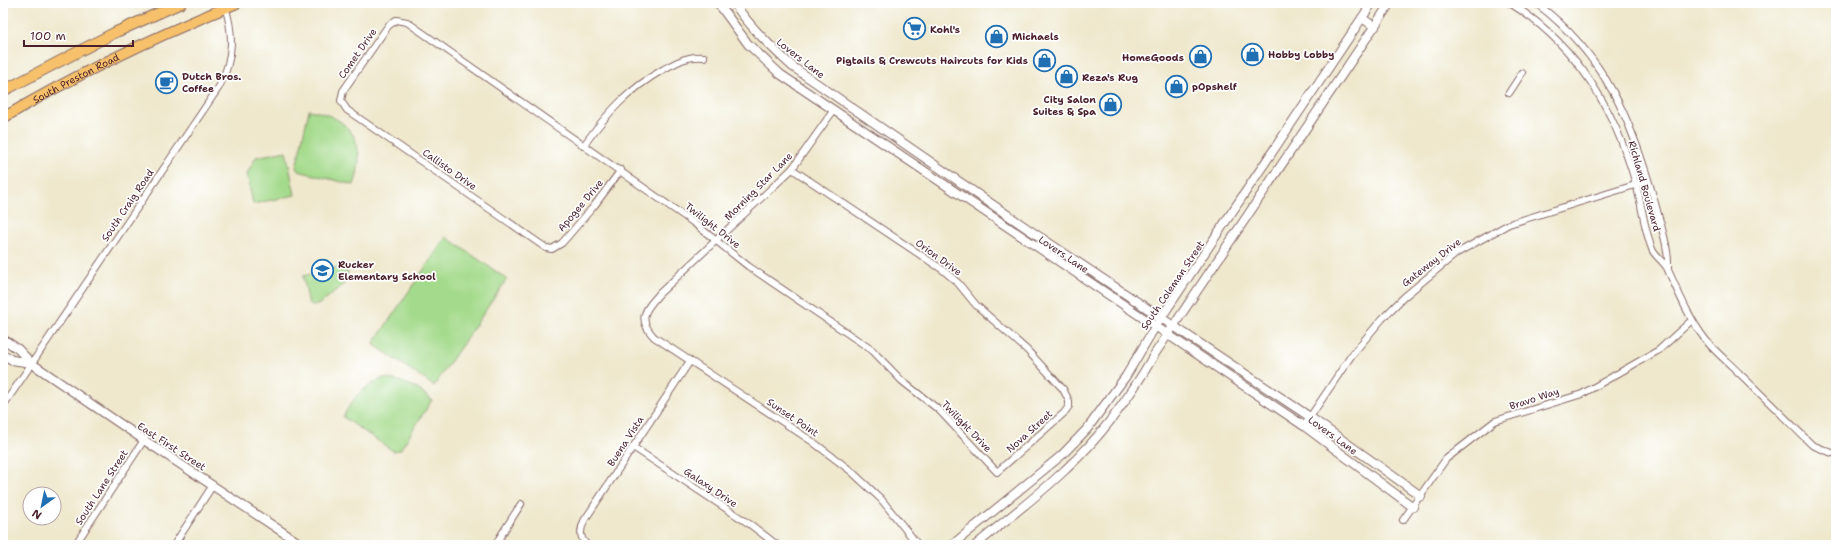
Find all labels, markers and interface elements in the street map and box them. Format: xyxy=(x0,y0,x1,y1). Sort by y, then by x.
supermarket icon: Kohl's xyxy=(902,16,928,42)
scale bar xyxy=(24,22,133,48)
place label: Kohl's xyxy=(930,23,960,36)
shop icon: Michaels xyxy=(983,23,1009,49)
street label: Comet Drive xyxy=(335,25,380,81)
text: 100 m xyxy=(30,28,66,44)
place label: Michaels xyxy=(1012,30,1059,43)
street label: Lovers Lane xyxy=(774,35,828,82)
shop icon: Hobby Lobby xyxy=(1240,41,1266,67)
shop icon: HomeGoods xyxy=(1187,44,1213,70)
shop icon: Pigtails & Crewcuts Haircuts for Kids xyxy=(1031,47,1057,73)
place label: Hobby Lobby xyxy=(1268,48,1334,61)
street label: South Preston Road xyxy=(30,50,122,106)
place label: HomeGoods xyxy=(1122,51,1184,64)
place label: Pigtails & Crewcuts Haircuts for Kids xyxy=(836,54,1028,67)
shop icon: Reza's Rug xyxy=(1053,64,1079,90)
cafe icon: Dutch Bros. Coffee xyxy=(154,69,180,95)
place label: Dutch Bros. Coffee xyxy=(182,70,241,95)
place label: Reza's Rug xyxy=(1082,71,1139,84)
shop icon: pOpshelf xyxy=(1164,73,1190,99)
place label: pOpshelf xyxy=(1192,80,1237,93)
shop icon: City Salon Suites & Spa xyxy=(1098,92,1124,118)
place label: City Salon Suites & Spa xyxy=(1033,93,1096,118)
street label: Richland Boulevard xyxy=(1625,139,1664,234)
street label: Callisto Drive xyxy=(420,146,480,193)
street label: Morning Star Lane xyxy=(721,149,795,223)
street label: South Craig Road xyxy=(98,166,157,244)
street label: Apogee Drive xyxy=(555,176,606,234)
street label: Twilight Drive xyxy=(682,200,743,251)
street label: Lovers Lane xyxy=(1036,233,1092,276)
street label: Gateway Drive xyxy=(1399,235,1464,290)
street label: Orion Drive xyxy=(913,236,965,279)
street label: South Coleman Street xyxy=(1138,238,1207,333)
school or university icon: Rucker Elementary School xyxy=(309,257,335,283)
place label: Rucker Elementary School xyxy=(338,258,436,283)
street label: Bravo Way xyxy=(1508,384,1561,413)
street label: Sunset Point xyxy=(764,395,821,440)
street label: Twilight Drive xyxy=(939,398,995,455)
street label: Nova Street xyxy=(1004,407,1055,455)
street label: Buena Vista xyxy=(604,413,647,469)
street label: Lovers Lane xyxy=(1305,413,1360,458)
street label: East First Street xyxy=(135,419,208,473)
street label: South Lane Street xyxy=(72,447,131,527)
street label: Galaxy Drive xyxy=(681,465,740,510)
north arrow xyxy=(22,486,62,526)
text: N xyxy=(29,505,45,523)

